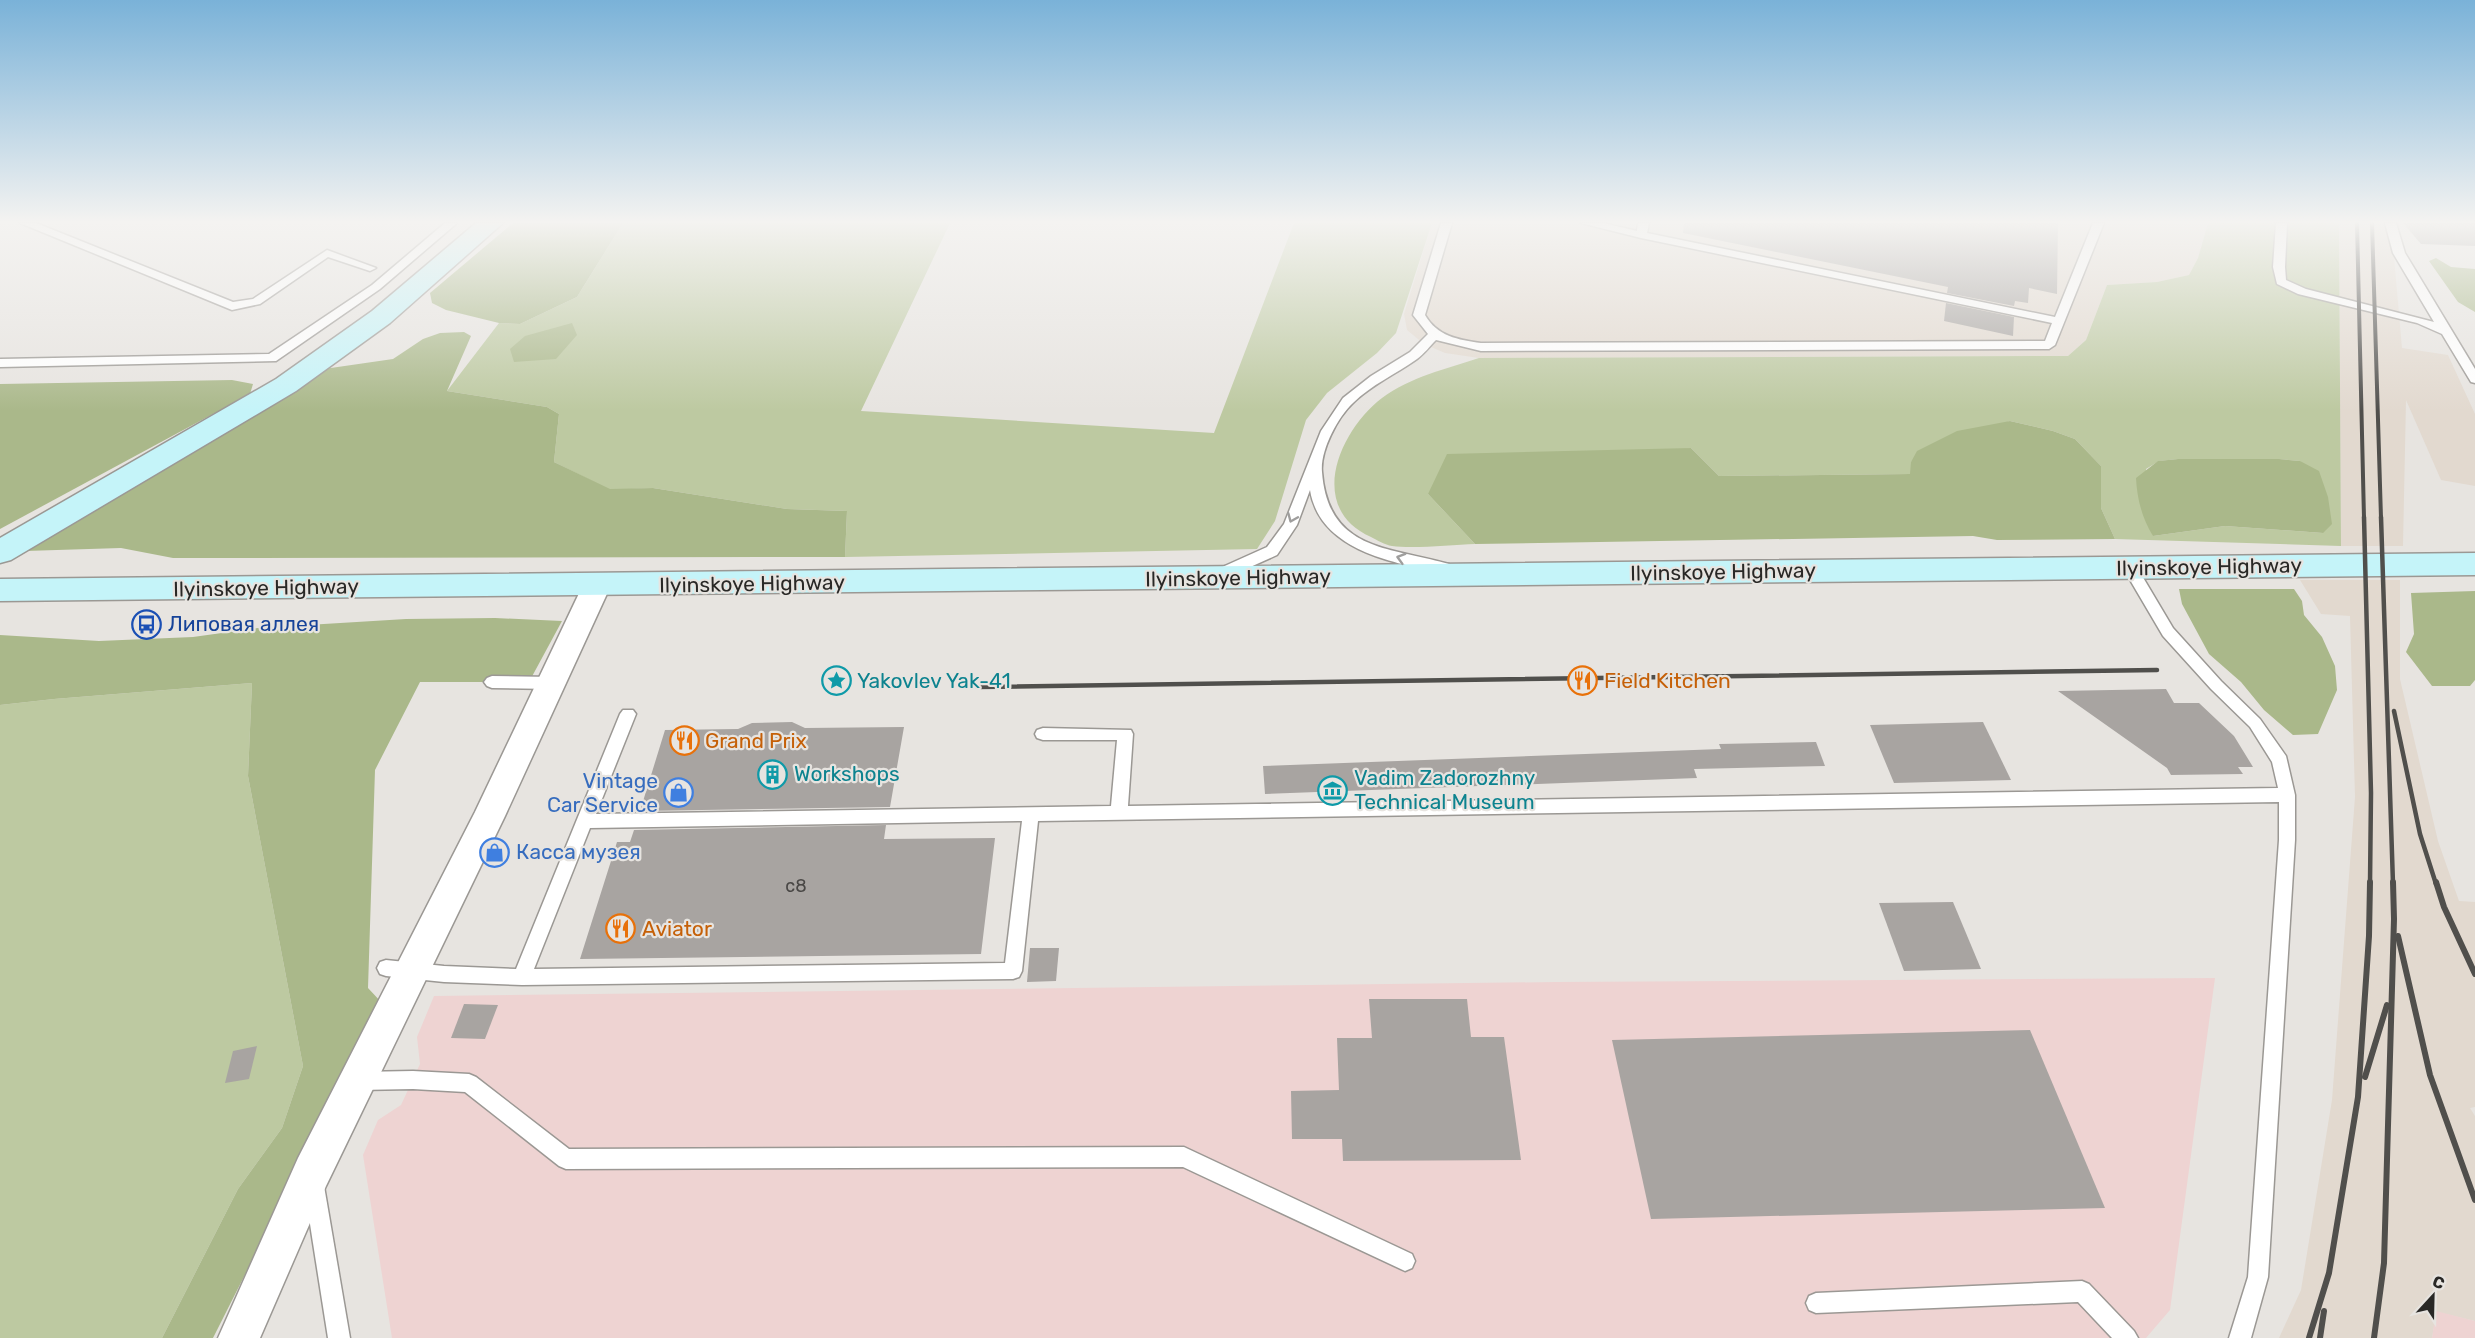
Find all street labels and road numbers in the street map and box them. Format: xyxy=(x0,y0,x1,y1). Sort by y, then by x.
street label: Ilyinskoye Highway xyxy=(2116,552,2302,581)
street label: Ilyinskoye Highway xyxy=(1630,557,1816,586)
street label: Ilyinskoye Highway xyxy=(1145,563,1331,592)
street label: Ilyinskoye Highway xyxy=(659,569,845,598)
street label: Ilyinskoye Highway xyxy=(173,573,359,602)

